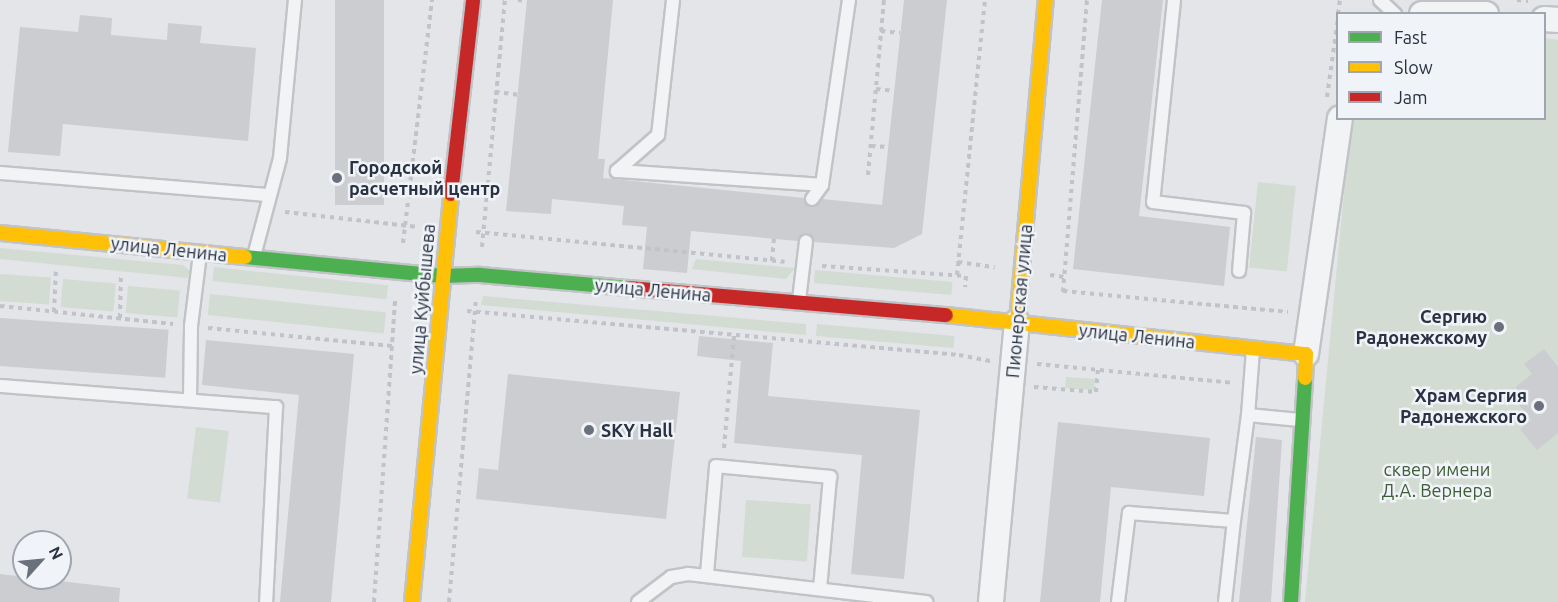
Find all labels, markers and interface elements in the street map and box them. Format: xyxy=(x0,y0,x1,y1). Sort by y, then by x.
legend xyxy=(1336,12,1546,120)
text: Fast xyxy=(1394,27,1427,47)
text: Slow xyxy=(1394,57,1433,77)
text: Jam xyxy=(1394,87,1428,107)
place label: Городской расчетный центр xyxy=(349,157,500,200)
marker: Городской расчетный центр xyxy=(330,171,344,185)
street label: улица Куйбышева xyxy=(405,223,439,375)
street label: Пионерская улица xyxy=(1002,223,1036,379)
street label: улица Ленина xyxy=(110,232,228,266)
street label: улица Ленина xyxy=(594,274,712,306)
place label: Сергию Радонежскому xyxy=(1356,306,1487,348)
street label: улица Ленина xyxy=(1078,319,1196,353)
marker: Сергию Радонежскому xyxy=(1492,320,1506,334)
place label: Храм Сергия Радонежского xyxy=(1400,385,1527,428)
marker: Храм Сергия Радонежского xyxy=(1532,399,1546,413)
place label: SKY Hall xyxy=(601,419,673,441)
marker: SKY Hall xyxy=(582,423,596,437)
park label: сквер имени Д.А. Вернера xyxy=(1382,459,1492,502)
north arrow xyxy=(12,530,72,590)
text: N xyxy=(46,543,67,562)

